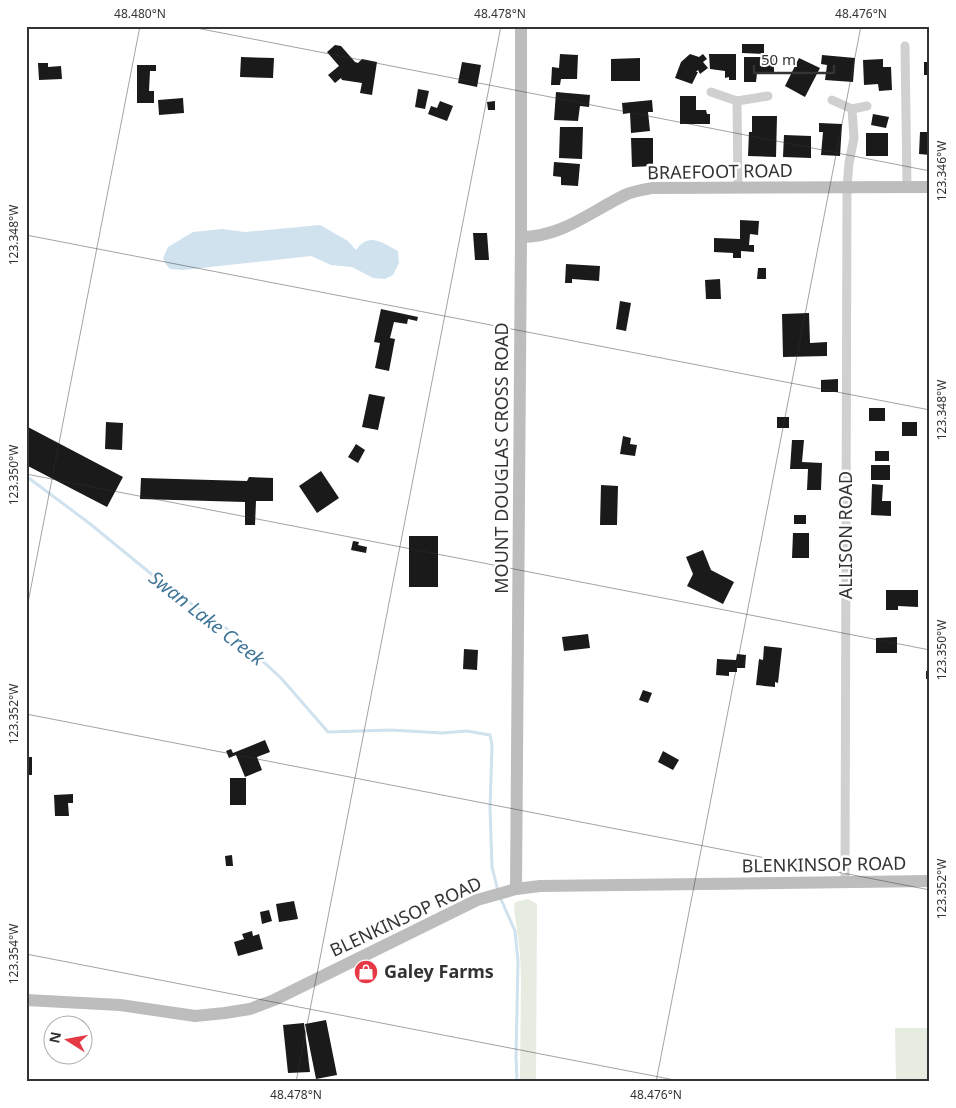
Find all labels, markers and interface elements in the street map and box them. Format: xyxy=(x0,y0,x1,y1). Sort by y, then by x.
text: 48.480°N xyxy=(114,5,166,22)
text: 48.478°N xyxy=(474,5,526,22)
text: 48.476°N xyxy=(835,5,887,22)
scale bar xyxy=(754,42,834,74)
text: 50 m xyxy=(761,49,796,69)
text: 123.346°W xyxy=(933,141,950,201)
street label: BRAEFOOT ROAD xyxy=(647,158,793,184)
text: 123.348°W xyxy=(5,205,22,265)
street label: MOUNT DOUGLAS CROSS ROAD xyxy=(489,322,513,594)
text: 123.348°W xyxy=(933,380,950,440)
text: 123.350°W xyxy=(5,445,22,505)
street label: ALLISON ROAD xyxy=(833,471,857,599)
water label: Swan Lake Creek xyxy=(144,565,271,672)
text: 123.350°W xyxy=(933,620,950,680)
text: 123.352°W xyxy=(5,684,22,744)
street label: BLENKINSOP ROAD xyxy=(741,851,907,877)
text: 123.352°W xyxy=(933,859,950,919)
street label: BLENKINSOP ROAD xyxy=(326,870,485,962)
text: 123.354°W xyxy=(5,924,22,984)
shop icon: Galey Farms xyxy=(353,959,379,985)
place label: Galey Farms xyxy=(384,959,494,983)
north arrow xyxy=(42,1016,92,1066)
text: N xyxy=(44,1030,65,1045)
text: 48.478°N xyxy=(270,1086,322,1103)
text: 48.476°N xyxy=(630,1086,682,1103)

